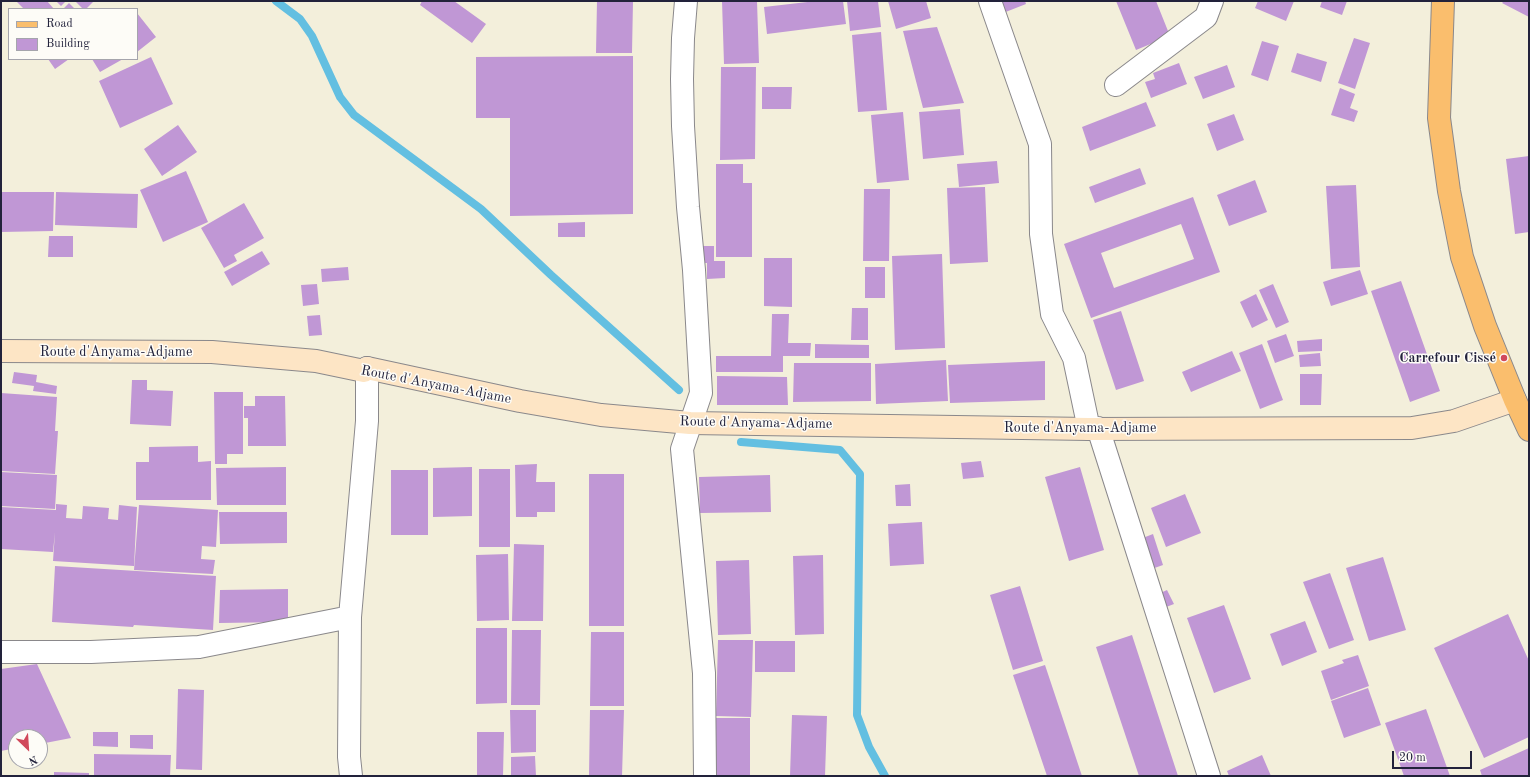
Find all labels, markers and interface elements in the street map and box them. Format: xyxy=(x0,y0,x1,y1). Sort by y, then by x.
legend xyxy=(8,8,138,60)
text: Road xyxy=(46,18,73,30)
text: Building xyxy=(46,38,90,50)
street label: Route d'Anyama-Adjame xyxy=(40,344,192,360)
place label: Carrefour Cissé xyxy=(1399,350,1496,366)
marker: Carrefour Cissé xyxy=(1499,353,1509,363)
street label: Route d'Anyama-Adjame xyxy=(359,362,513,408)
street label: Route d'Anyama-Adjame xyxy=(680,413,832,433)
street label: Route d'Anyama-Adjame xyxy=(1004,420,1156,436)
north arrow xyxy=(8,729,48,769)
scale bar xyxy=(1394,743,1474,769)
text: 20 m xyxy=(1399,752,1426,764)
text: N xyxy=(27,753,39,766)

